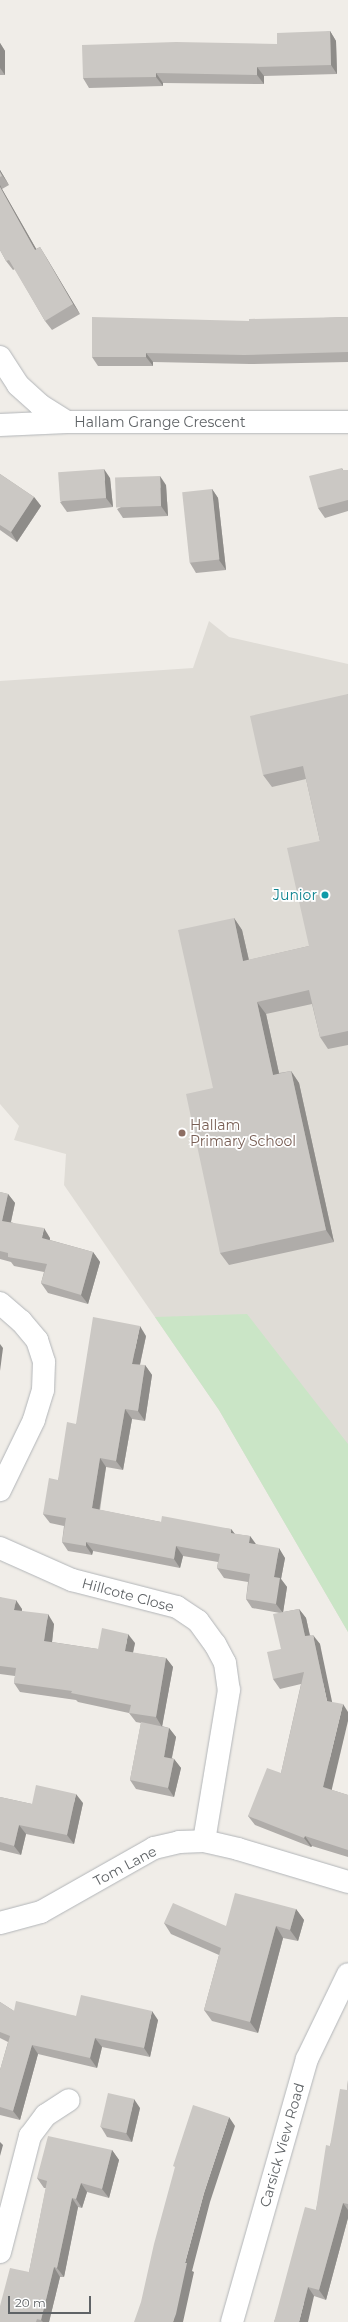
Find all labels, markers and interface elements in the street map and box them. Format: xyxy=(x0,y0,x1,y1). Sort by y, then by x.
street label: Hallam Grange Crescent xyxy=(74,414,246,430)
place label: Junior xyxy=(273,887,317,903)
marker: Junior xyxy=(320,890,330,900)
place label: Hallam Primary School xyxy=(190,1117,296,1150)
marker: Hallam Primary School xyxy=(177,1128,187,1138)
street label: Hillcote Close xyxy=(80,1575,176,1615)
street label: Tom Lane xyxy=(91,1842,159,1890)
street label: Carsick View Road xyxy=(256,2081,308,2209)
scale bar xyxy=(10,2288,93,2314)
text: 20 m xyxy=(15,2295,46,2310)

